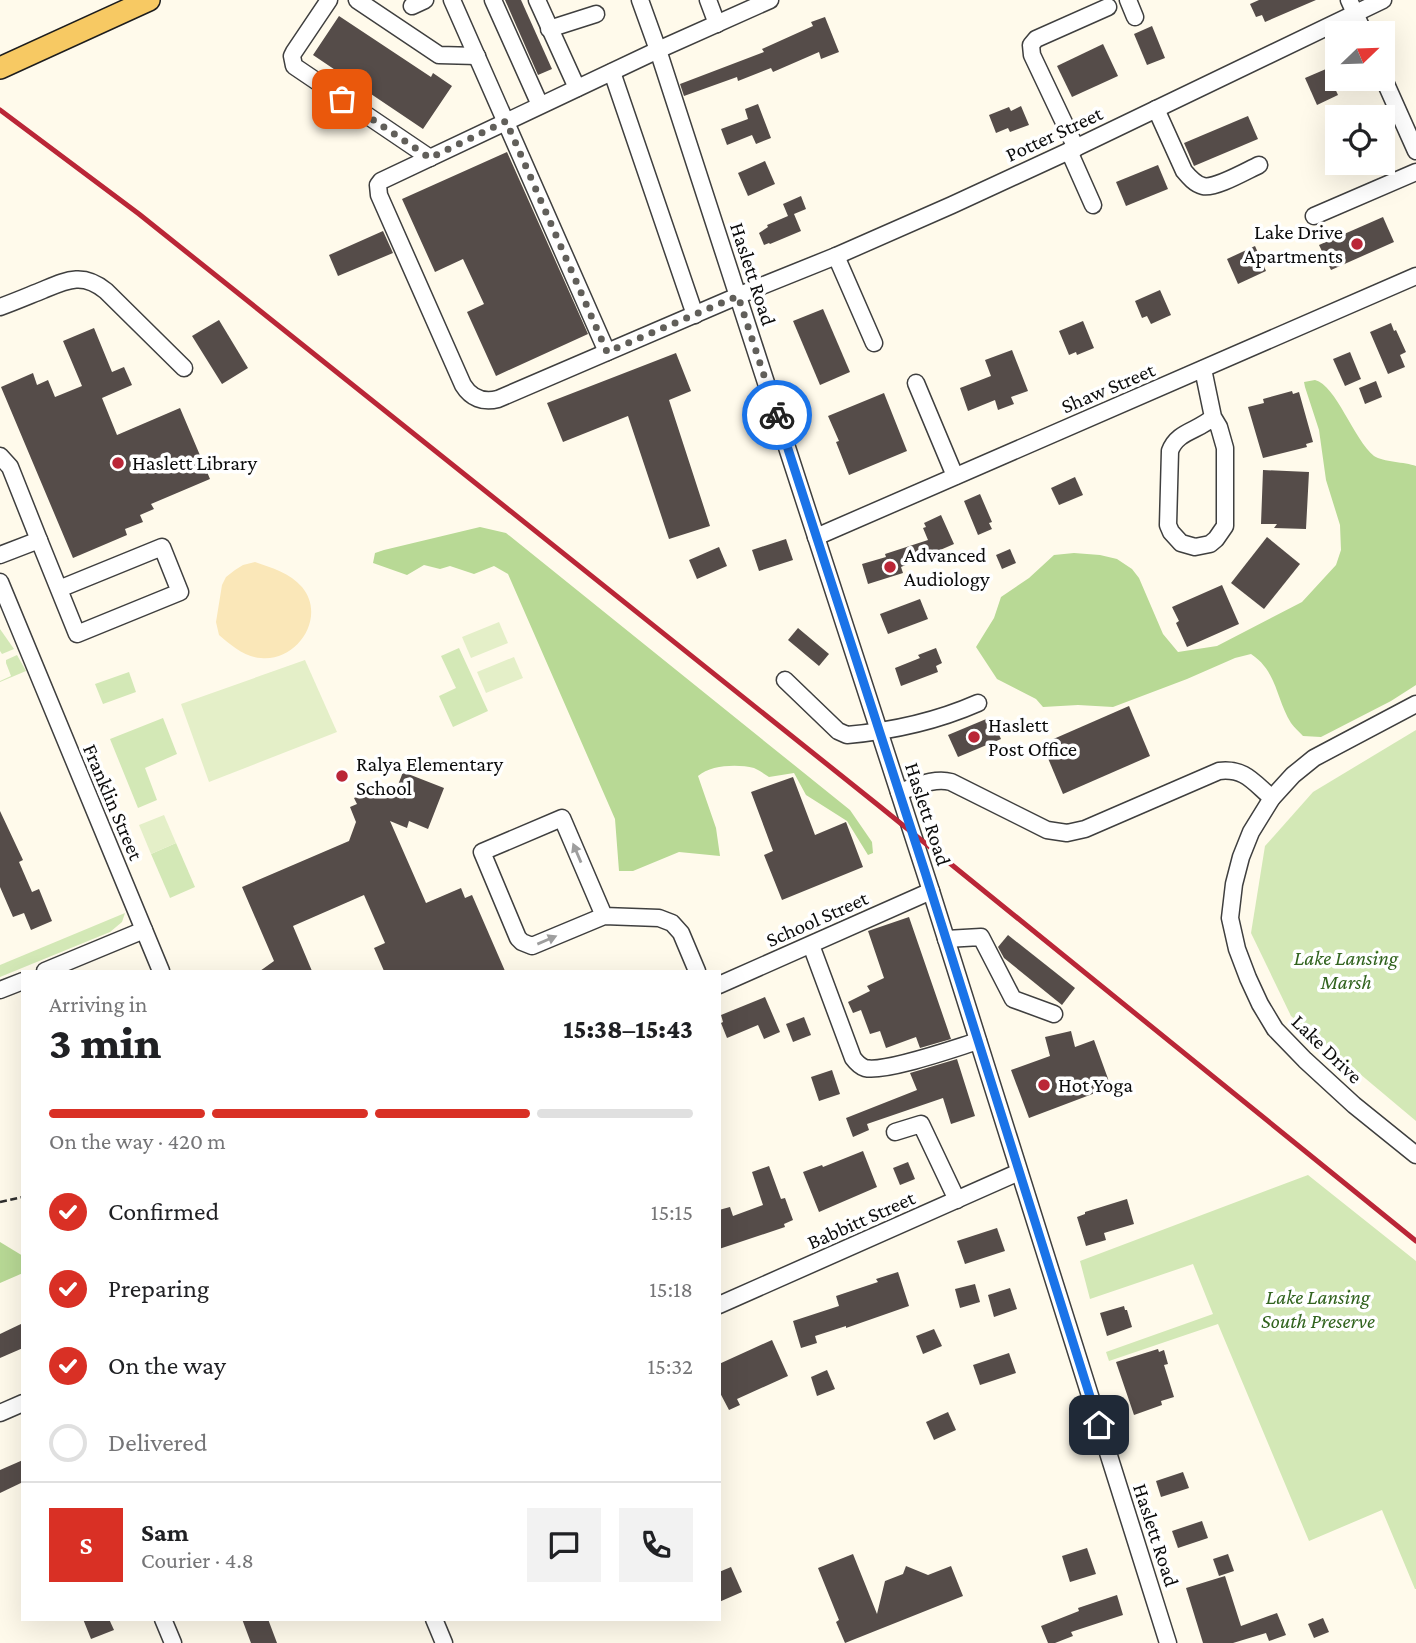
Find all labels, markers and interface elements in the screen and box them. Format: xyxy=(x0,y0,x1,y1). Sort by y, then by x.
north arrow xyxy=(1325,21,1395,91)
map controls xyxy=(1325,21,1395,175)
pin xyxy=(312,69,372,129)
icon: bag xyxy=(323,80,361,118)
street label: Potter Street xyxy=(1002,101,1107,167)
button: locate xyxy=(1325,105,1395,175)
street label: Haslett Road xyxy=(725,219,781,329)
place label: Lake Drive Apartments xyxy=(1244,220,1343,268)
marker: Lake Drive Apartments xyxy=(1349,236,1365,252)
street label: Shaw Street xyxy=(1058,357,1159,418)
courier xyxy=(742,380,812,450)
icon: bike xyxy=(758,396,796,434)
place label: Haslett Library xyxy=(132,451,257,475)
marker: Haslett Library xyxy=(110,455,126,471)
place label: Advanced Audiology xyxy=(904,543,990,591)
marker: Advanced Audiology xyxy=(882,559,898,575)
place label: Haslett Post Office xyxy=(988,713,1077,761)
marker: Haslett Post Office xyxy=(966,729,982,745)
street label: Franklin Street xyxy=(78,740,149,865)
place label: Ralya Elementary School xyxy=(356,752,504,800)
street label: Haslett Road xyxy=(900,759,956,869)
marker: Ralya Elementary School xyxy=(334,768,350,784)
one-way arrow xyxy=(571,843,583,863)
street label: School Street xyxy=(762,885,873,952)
one-way arrow xyxy=(537,934,558,945)
park label: Lake Lansing Marsh xyxy=(1294,946,1399,994)
text: Arriving in xyxy=(49,991,147,1017)
street label: Lake Drive xyxy=(1287,1009,1367,1089)
text: 15:38–15:43 xyxy=(563,1015,693,1044)
text: 3 min xyxy=(49,1017,161,1068)
place label: Hot Yoga xyxy=(1058,1073,1133,1097)
marker: Hot Yoga xyxy=(1036,1077,1052,1093)
text: On the way · 420 m xyxy=(49,1128,226,1154)
street label: Babbitt Street xyxy=(803,1185,920,1254)
icon: check xyxy=(49,1193,87,1231)
text: Confirmed xyxy=(108,1197,219,1226)
text: 15:15 xyxy=(651,1199,693,1225)
icon: check xyxy=(49,1270,87,1308)
text: Preparing xyxy=(108,1274,209,1303)
text: 15:18 xyxy=(649,1276,693,1302)
park label: Lake Lansing South Preserve xyxy=(1261,1285,1375,1333)
icon: check xyxy=(49,1347,87,1385)
text: On the way xyxy=(108,1351,226,1380)
text: 15:32 xyxy=(647,1353,693,1379)
pin xyxy=(1069,1395,1129,1455)
icon: home xyxy=(1080,1406,1118,1444)
text: Delivered xyxy=(108,1428,207,1457)
street label: Haslett Road xyxy=(1128,1480,1184,1590)
button: chat xyxy=(527,1508,601,1582)
button: phone xyxy=(619,1508,693,1582)
text: Sam xyxy=(141,1518,189,1547)
text: S xyxy=(80,1531,93,1560)
text: Courier · 4.8 xyxy=(141,1547,254,1573)

